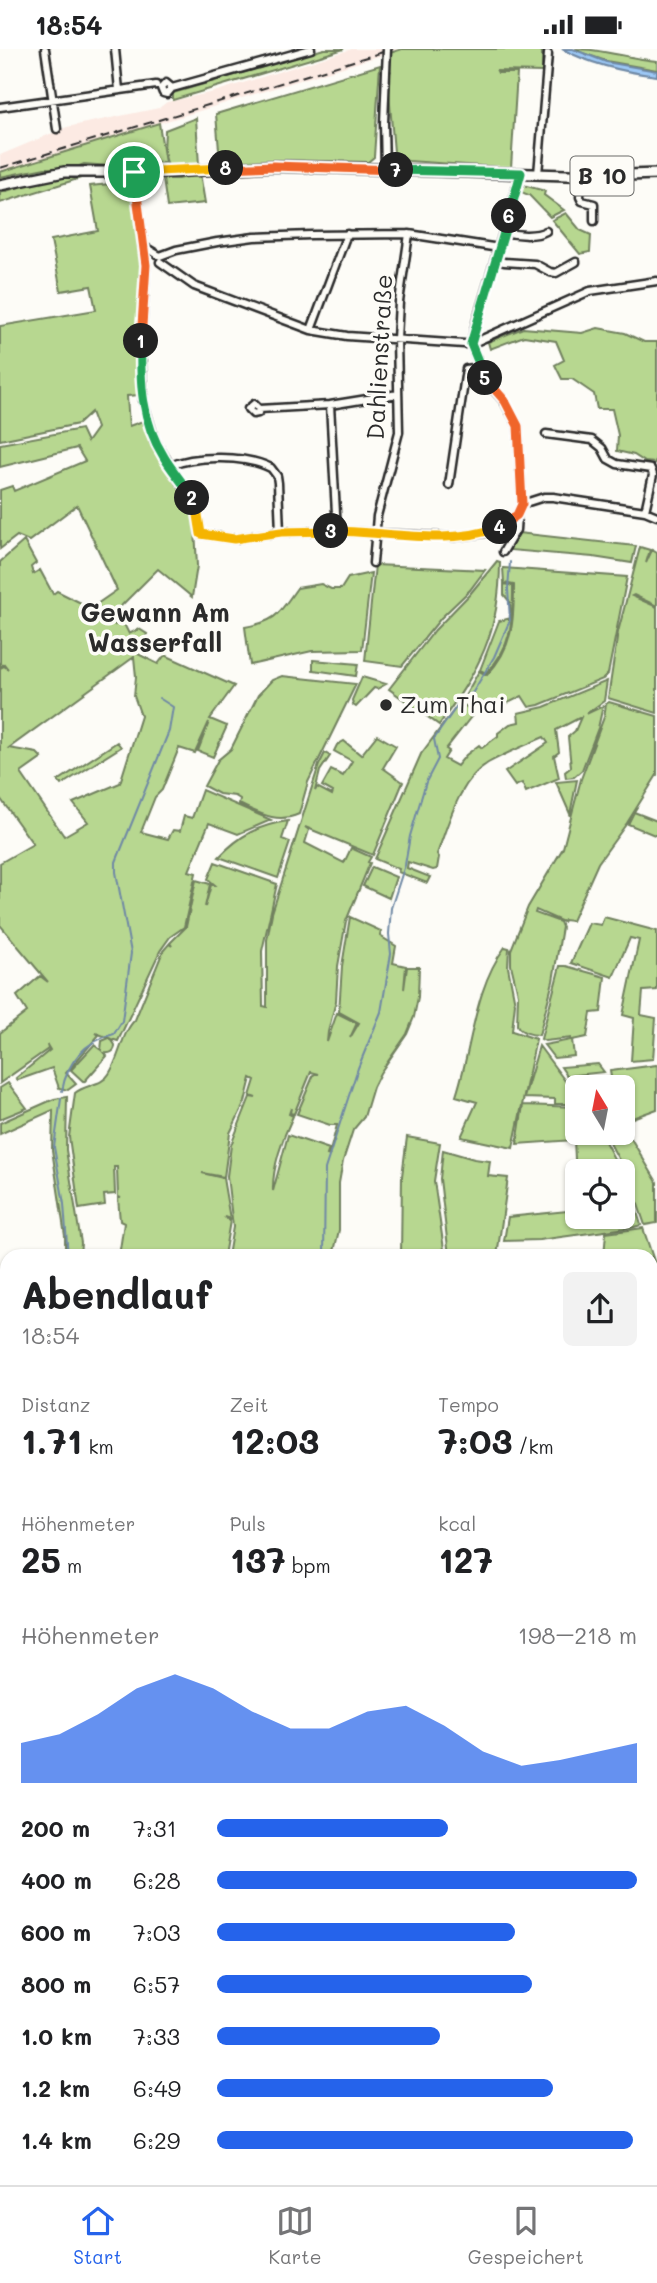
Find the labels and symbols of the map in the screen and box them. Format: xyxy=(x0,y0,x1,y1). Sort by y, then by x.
pin xyxy=(104,142,164,202)
pin: 8 xyxy=(208,151,244,185)
pin: 7 xyxy=(378,153,414,187)
road number: B 10 xyxy=(570,157,634,195)
pin: 6 xyxy=(491,199,526,233)
street label: Dahlienstraße xyxy=(359,273,398,441)
pin: 1 xyxy=(124,323,158,359)
pin: 5 xyxy=(468,361,503,395)
pin: 2 xyxy=(174,481,210,515)
pin: 4 xyxy=(482,510,518,545)
pin: 3 xyxy=(314,513,348,549)
district label: Gewann Am Wasserfall xyxy=(80,595,230,659)
place label: Zum Thai xyxy=(400,688,505,719)
marker: Zum Thai xyxy=(378,697,394,713)
north arrow xyxy=(565,1075,635,1145)

